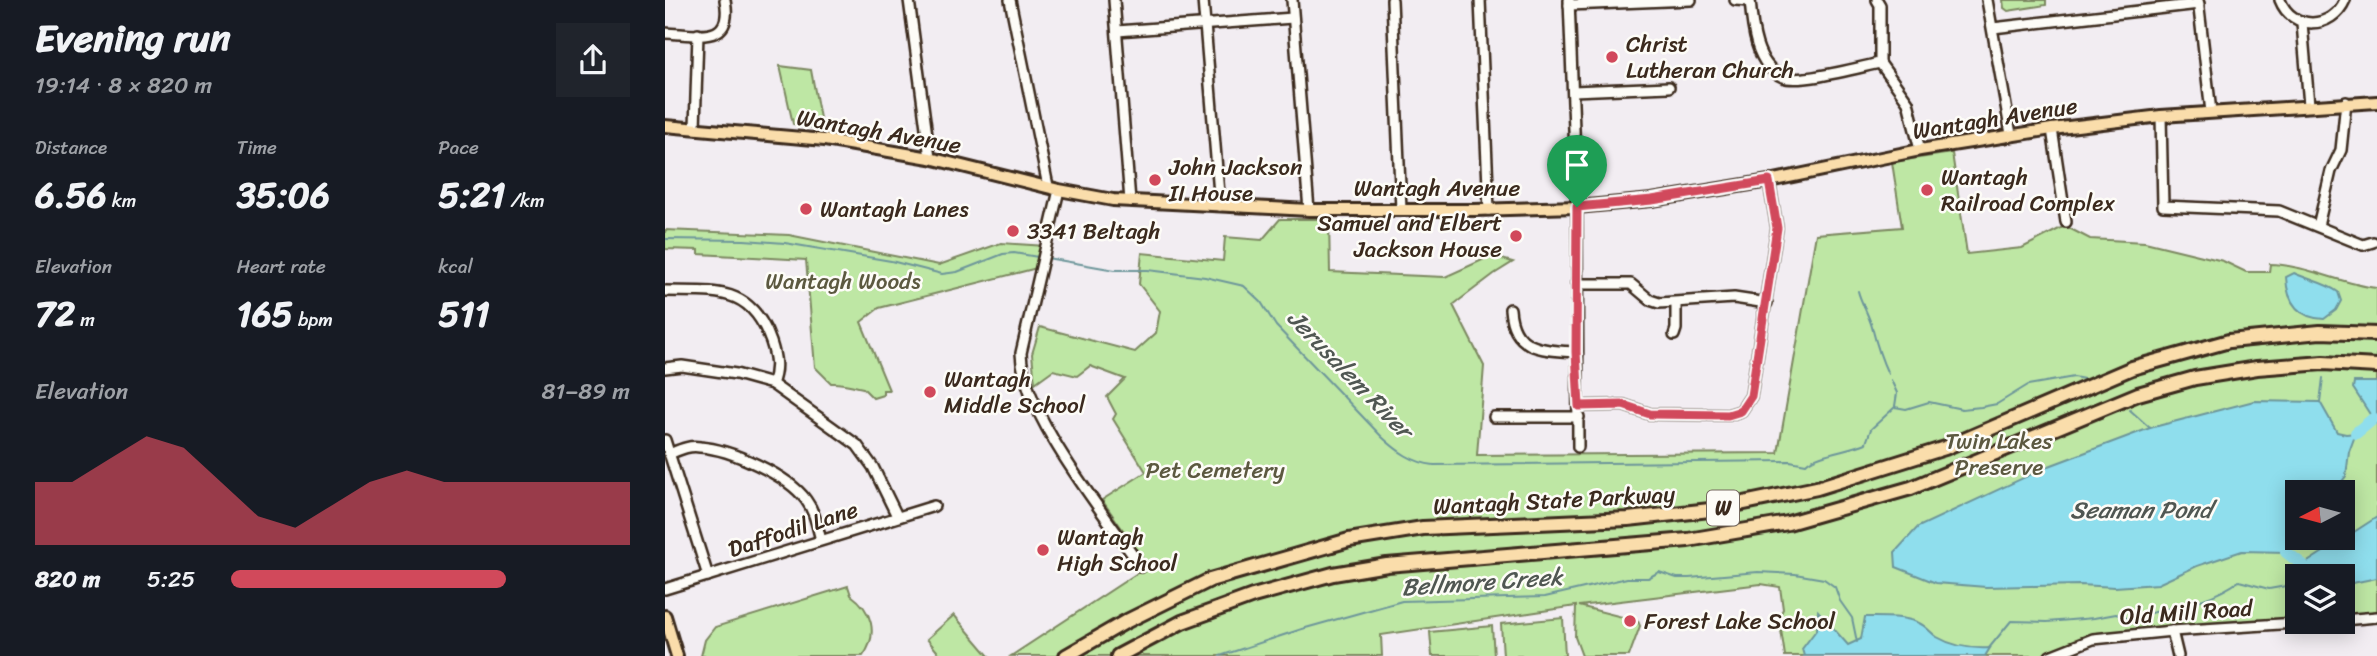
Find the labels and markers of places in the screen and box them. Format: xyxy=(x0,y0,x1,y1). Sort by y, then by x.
place label: Christ Lutheran Church xyxy=(1626,24,1794,91)
marker: Christ Lutheran Church xyxy=(1604,49,1620,65)
pin xyxy=(1547,135,1607,207)
place label: John Jackson II House xyxy=(1168,147,1303,214)
place label: Wantagh Railroad Complex xyxy=(1941,157,2115,224)
marker: John Jackson II House xyxy=(1147,172,1163,188)
marker: Wantagh Railroad Complex xyxy=(1919,182,1935,198)
place label: Wantagh Lanes xyxy=(820,189,969,230)
marker: Wantagh Lanes xyxy=(798,201,814,217)
place label: Samuel and Elbert Jackson House xyxy=(1317,203,1502,270)
place label: 3341 Beltagh xyxy=(1027,211,1161,252)
marker: 3341 Beltagh xyxy=(1005,223,1021,239)
marker: Samuel and Elbert Jackson House xyxy=(1508,228,1524,244)
place label: Wantagh Middle School xyxy=(944,359,1086,426)
marker: Wantagh Middle School xyxy=(922,384,938,400)
place label: Wantagh High School xyxy=(1057,517,1178,584)
marker: Wantagh High School xyxy=(1035,542,1051,558)
place label: Forest Lake School xyxy=(1644,601,1836,642)
marker: Forest Lake School xyxy=(1622,613,1638,629)

